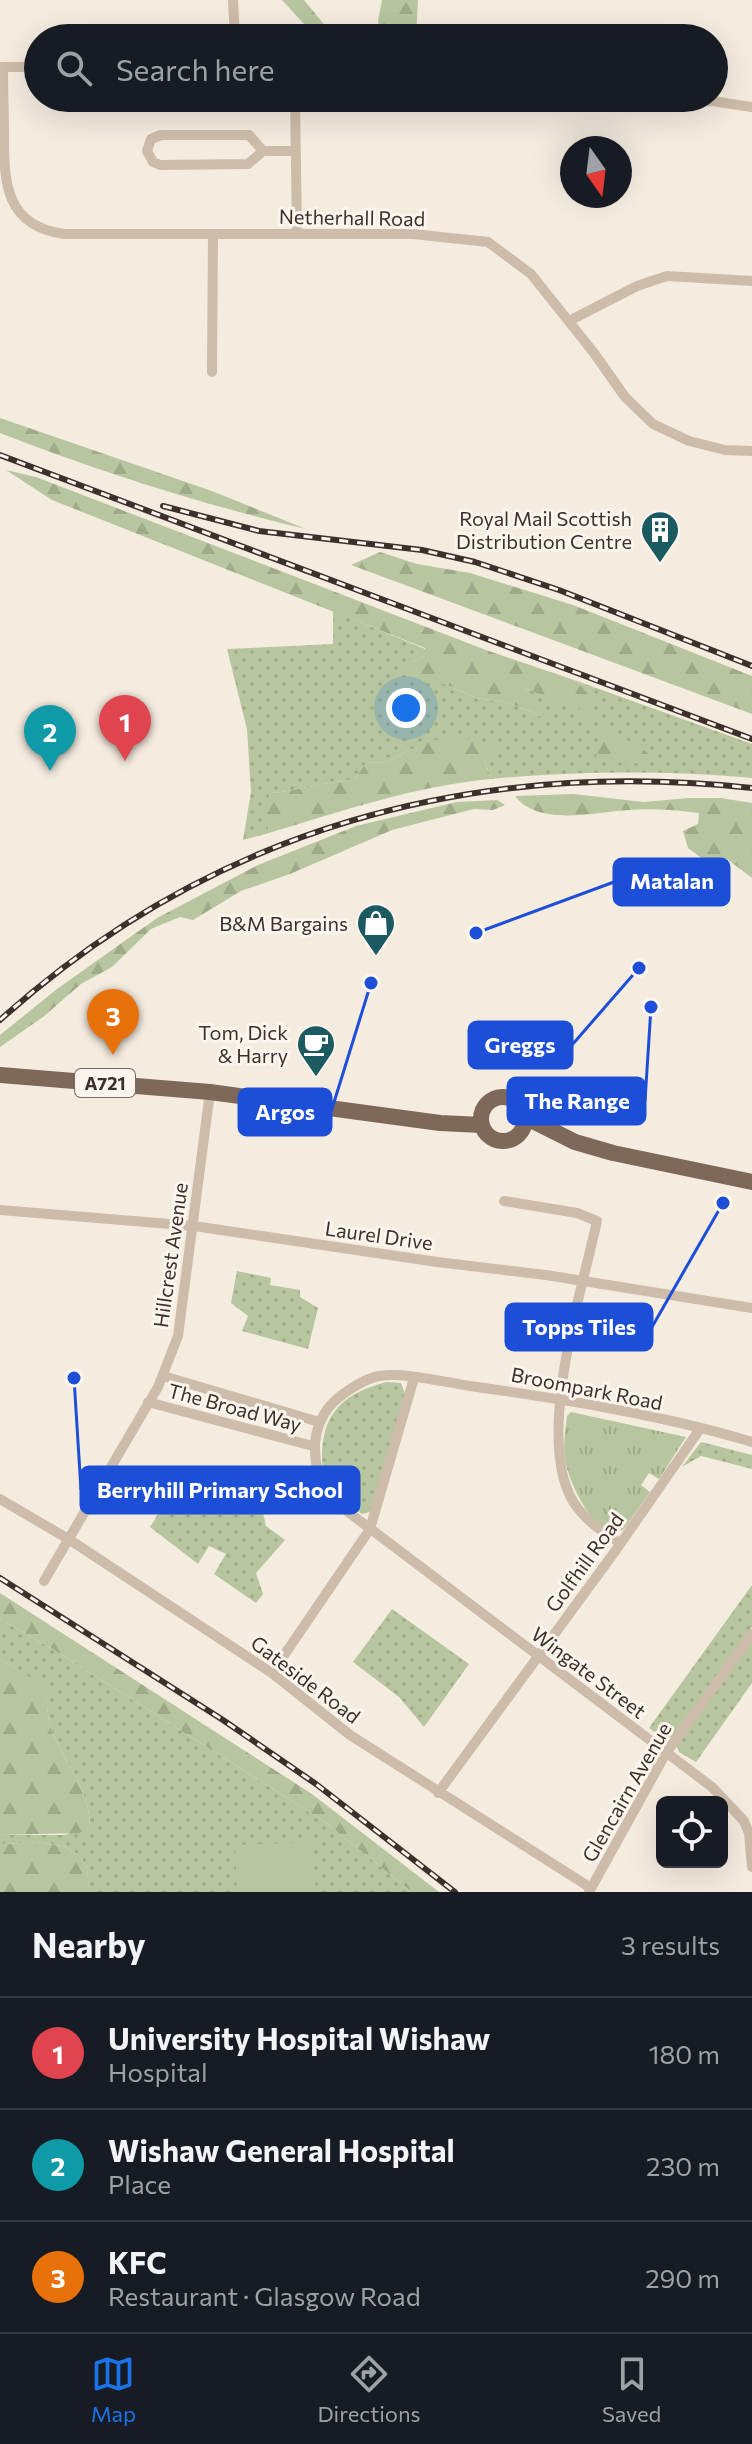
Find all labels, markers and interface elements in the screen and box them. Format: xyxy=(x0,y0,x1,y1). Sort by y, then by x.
search box xyxy=(24,24,728,112)
icon: search xyxy=(52,46,96,90)
text: Search here xyxy=(116,50,275,87)
north arrow xyxy=(560,136,632,208)
street label: Netherhall Road xyxy=(279,204,425,230)
place label: Royal Mail Scottish Distribution Centre xyxy=(456,506,632,553)
building icon: Royal Mail Scottish Distribution Centre xyxy=(639,509,681,564)
your location xyxy=(386,688,426,728)
pin: 1 xyxy=(99,695,151,761)
pin: 2 xyxy=(24,705,76,771)
callout: Matalan xyxy=(614,859,729,905)
text: Matalan xyxy=(630,867,714,894)
shop icon: B&M Bargains xyxy=(355,902,397,957)
place label: B&M Bargains xyxy=(219,911,348,935)
pin: 3 xyxy=(87,989,139,1055)
place label: Tom, Dick & Harry xyxy=(198,1020,288,1067)
callout: Greggs xyxy=(469,1022,572,1068)
cafe icon: Tom, Dick & Harry xyxy=(295,1023,337,1078)
text: Greggs xyxy=(485,1031,555,1058)
road number: A721 xyxy=(75,1069,135,1097)
callout: The Range xyxy=(508,1078,645,1124)
text: The Range xyxy=(524,1087,630,1114)
callout: Argos xyxy=(239,1089,331,1135)
text: Argos xyxy=(255,1098,315,1125)
street label: Hillcrest Avenue xyxy=(148,1181,192,1329)
street label: Laurel Drive xyxy=(324,1216,434,1254)
callout: Topps Tiles xyxy=(506,1304,652,1350)
text: Topps Tiles xyxy=(522,1313,636,1340)
street label: Broompark Road xyxy=(509,1362,665,1414)
street label: The Broad Way xyxy=(166,1378,304,1436)
callout: Berryhill Primary School xyxy=(81,1467,359,1513)
text: Berryhill Primary School xyxy=(97,1476,343,1503)
street label: Golfhill Road xyxy=(540,1508,628,1616)
street label: Wingate Street xyxy=(527,1621,651,1723)
street label: Gateside Road xyxy=(247,1630,365,1728)
street label: Glencairn Avenue xyxy=(576,1718,676,1866)
map controls xyxy=(656,1796,728,1868)
button: locate xyxy=(656,1796,728,1868)
text: Nearby xyxy=(32,1923,146,1965)
text: 3 results xyxy=(621,1929,720,1960)
text: University Hospital Wishaw xyxy=(108,2019,490,2056)
text: 1 xyxy=(52,2038,64,2069)
text: 180 m xyxy=(648,2038,720,2069)
text: Hospital xyxy=(108,2056,208,2087)
text: Wishaw General Hospital xyxy=(108,2131,455,2168)
text: 2 xyxy=(51,2150,65,2181)
text: 230 m xyxy=(646,2150,720,2181)
text: Place xyxy=(108,2168,171,2199)
text: KFC xyxy=(108,2243,167,2280)
text: 3 xyxy=(50,2262,66,2293)
text: 290 m xyxy=(645,2262,720,2293)
text: Restaurant · Glasgow Road xyxy=(108,2280,421,2311)
tab: Map xyxy=(91,2352,136,2427)
tab: Directions xyxy=(317,2352,421,2427)
tab: Saved xyxy=(602,2352,661,2427)

